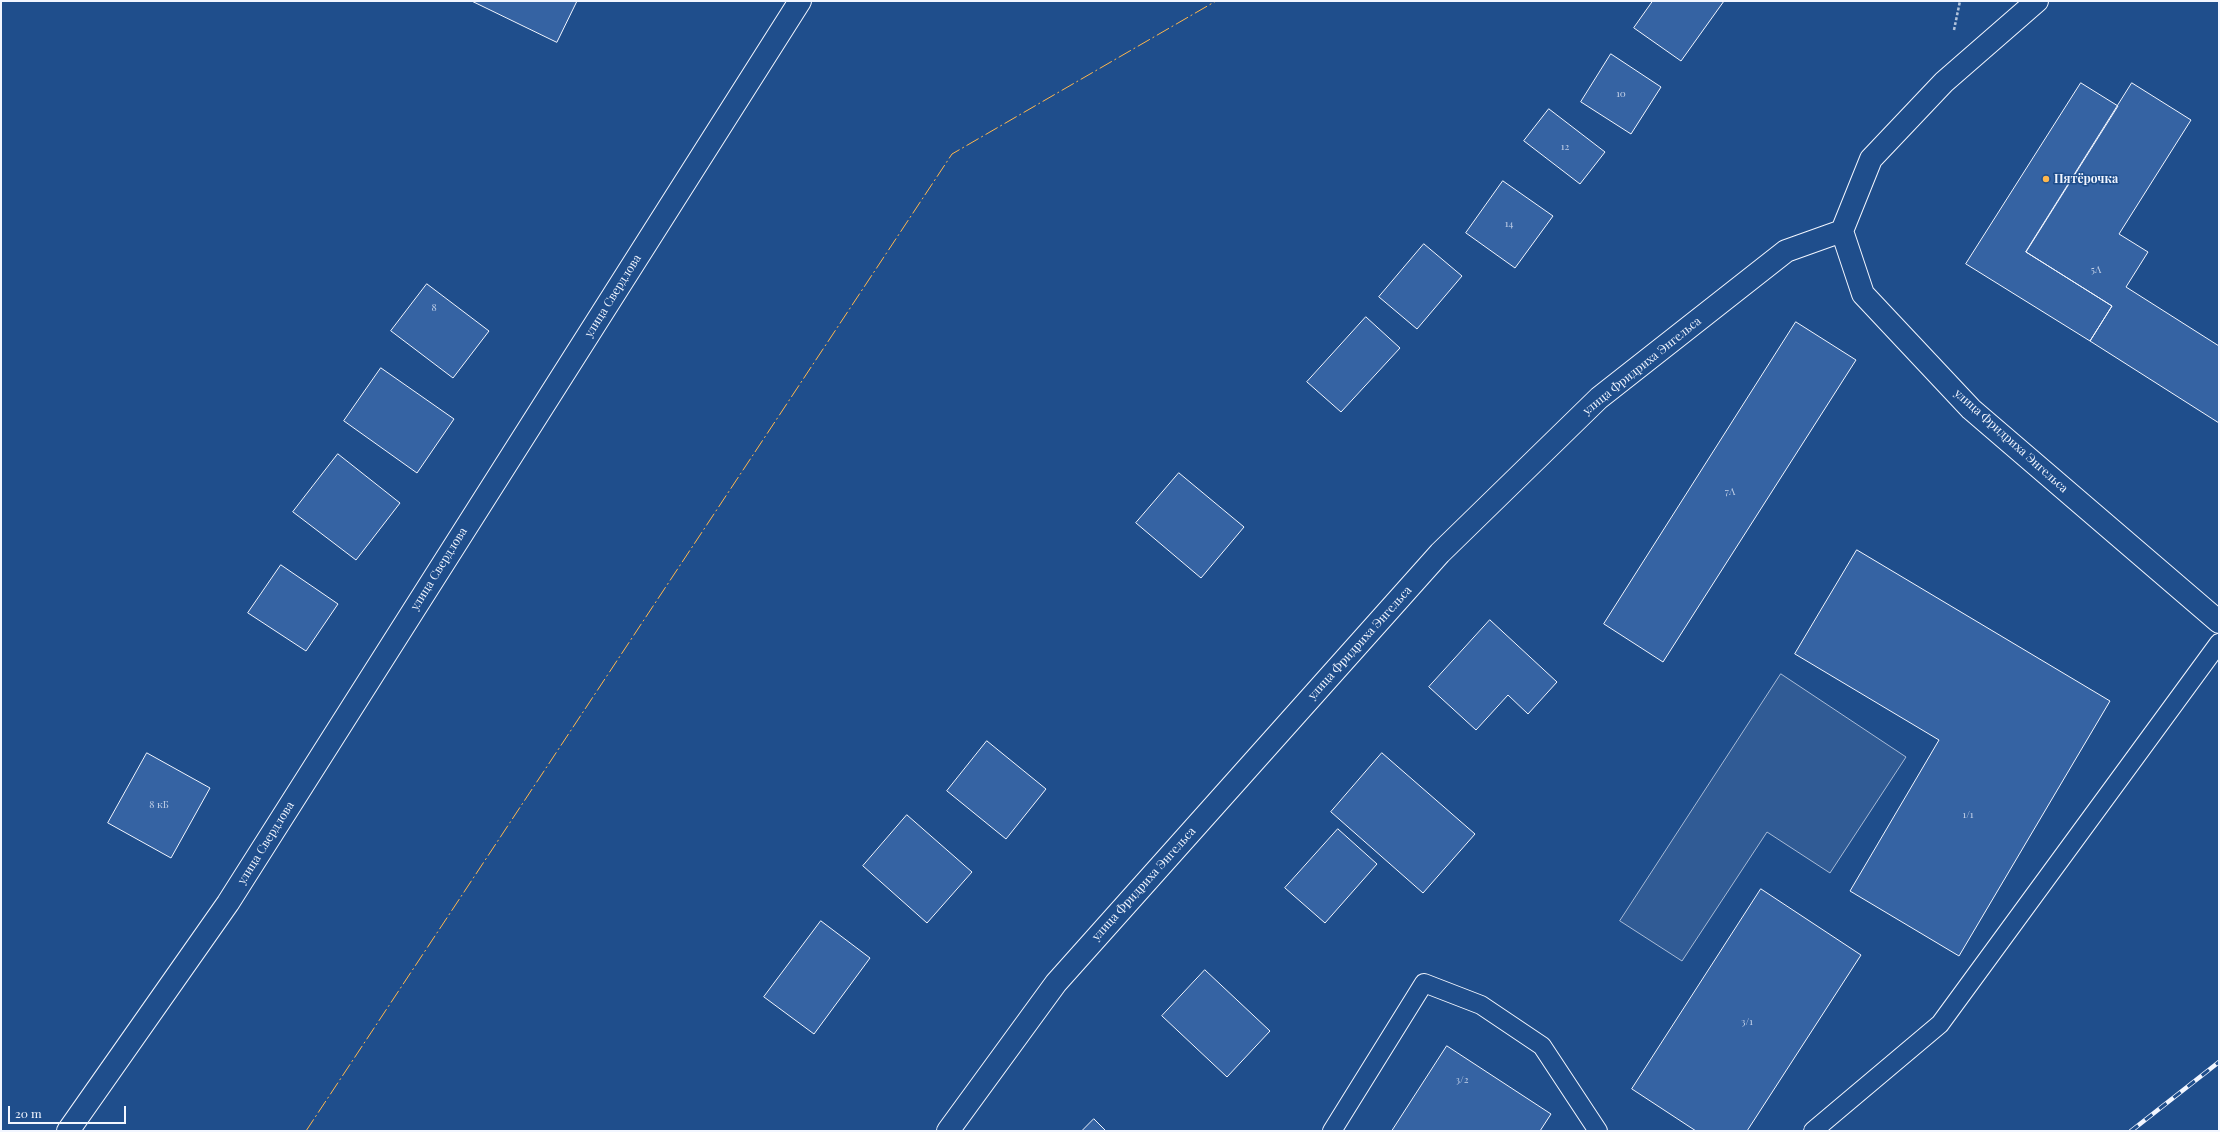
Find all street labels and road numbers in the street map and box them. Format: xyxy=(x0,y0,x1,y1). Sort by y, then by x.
street label: улица Свердлова xyxy=(582,252,644,340)
street label: улица Фридриха Энгельса xyxy=(1580,314,1704,418)
street label: улица Фридриха Энгельса xyxy=(1951,386,2071,496)
street label: улица Свердлова xyxy=(408,525,470,613)
street label: улица Фридриха Энгельса xyxy=(1305,583,1415,703)
street label: улица Свердлова xyxy=(235,799,297,887)
street label: улица Фридриха Энгельса xyxy=(1089,824,1199,944)

